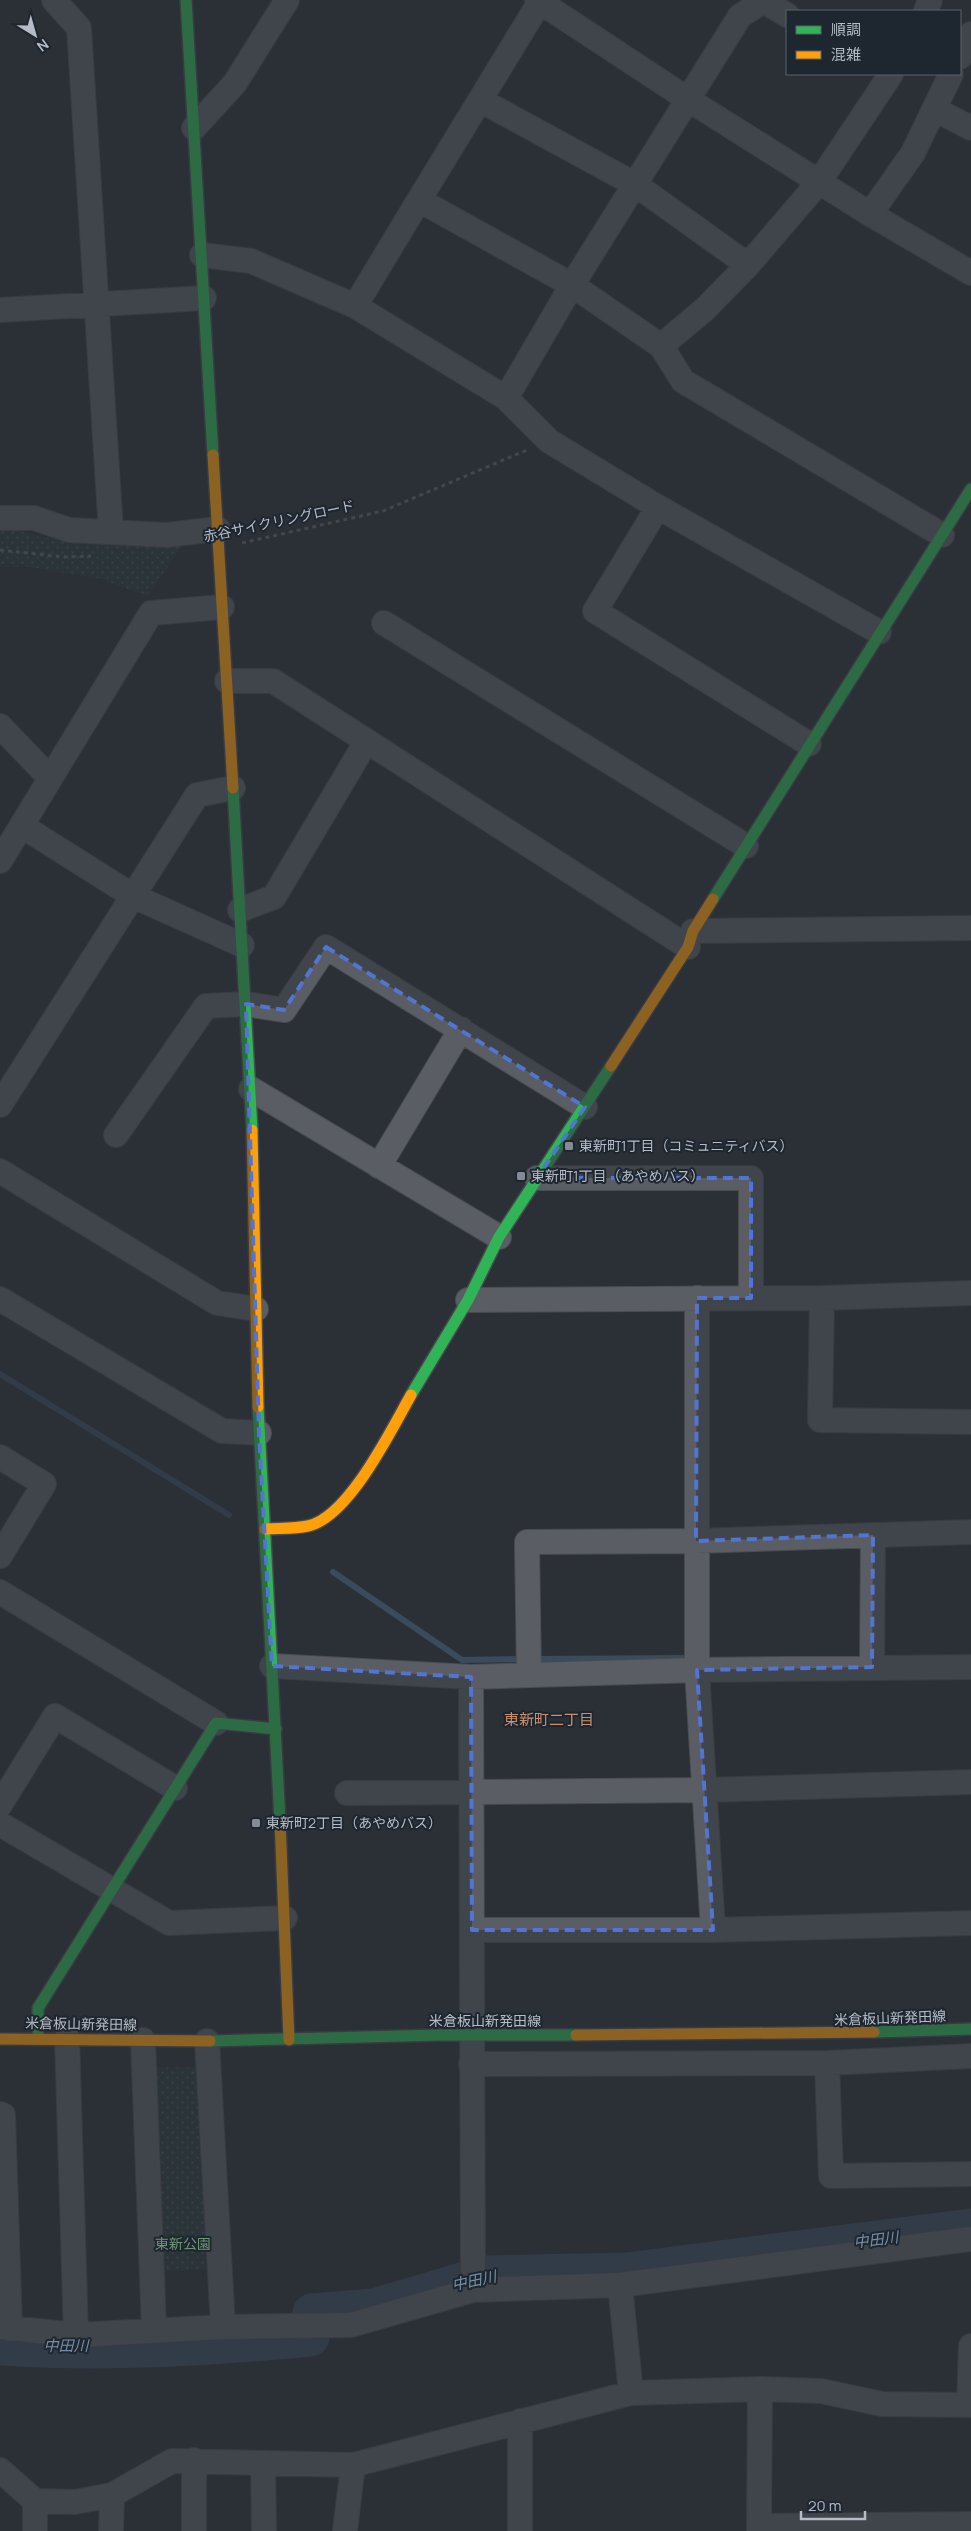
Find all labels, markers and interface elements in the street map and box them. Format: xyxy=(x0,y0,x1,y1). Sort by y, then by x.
north arrow xyxy=(10,10,60,60)
legend xyxy=(786,10,961,75)
text: 順調 xyxy=(831,19,861,40)
text: N xyxy=(33,35,53,56)
text: 混雑 xyxy=(831,44,861,65)
street label: 赤谷サイクリングロード xyxy=(202,495,356,546)
place label: 東新町1丁目（コミュニティバス） xyxy=(579,1136,794,1155)
marker: 東新町1丁目（コミュニティバス） xyxy=(563,1140,575,1152)
place label: 東新町1丁目（あやめバス） xyxy=(531,1166,704,1185)
marker: 東新町1丁目（あやめバス） xyxy=(515,1170,527,1182)
district label: 東新町二丁目 xyxy=(504,1709,594,1730)
place label: 東新町2丁目（あやめバス） xyxy=(266,1813,442,1832)
marker: 東新町2丁目（あやめバス） xyxy=(250,1817,262,1829)
street label: 米倉板山新発田線 xyxy=(834,2006,946,2029)
street label: 米倉板山新発田線 xyxy=(429,2011,541,2030)
street label: 米倉板山新発田線 xyxy=(25,2013,137,2034)
water label: 中田川 xyxy=(852,2226,902,2253)
park label: 東新公園 xyxy=(155,2234,211,2253)
water label: 中田川 xyxy=(450,2265,500,2295)
water label: 中田川 xyxy=(43,2335,90,2356)
scale bar xyxy=(801,2488,865,2520)
text: 20 m xyxy=(808,2495,841,2516)

